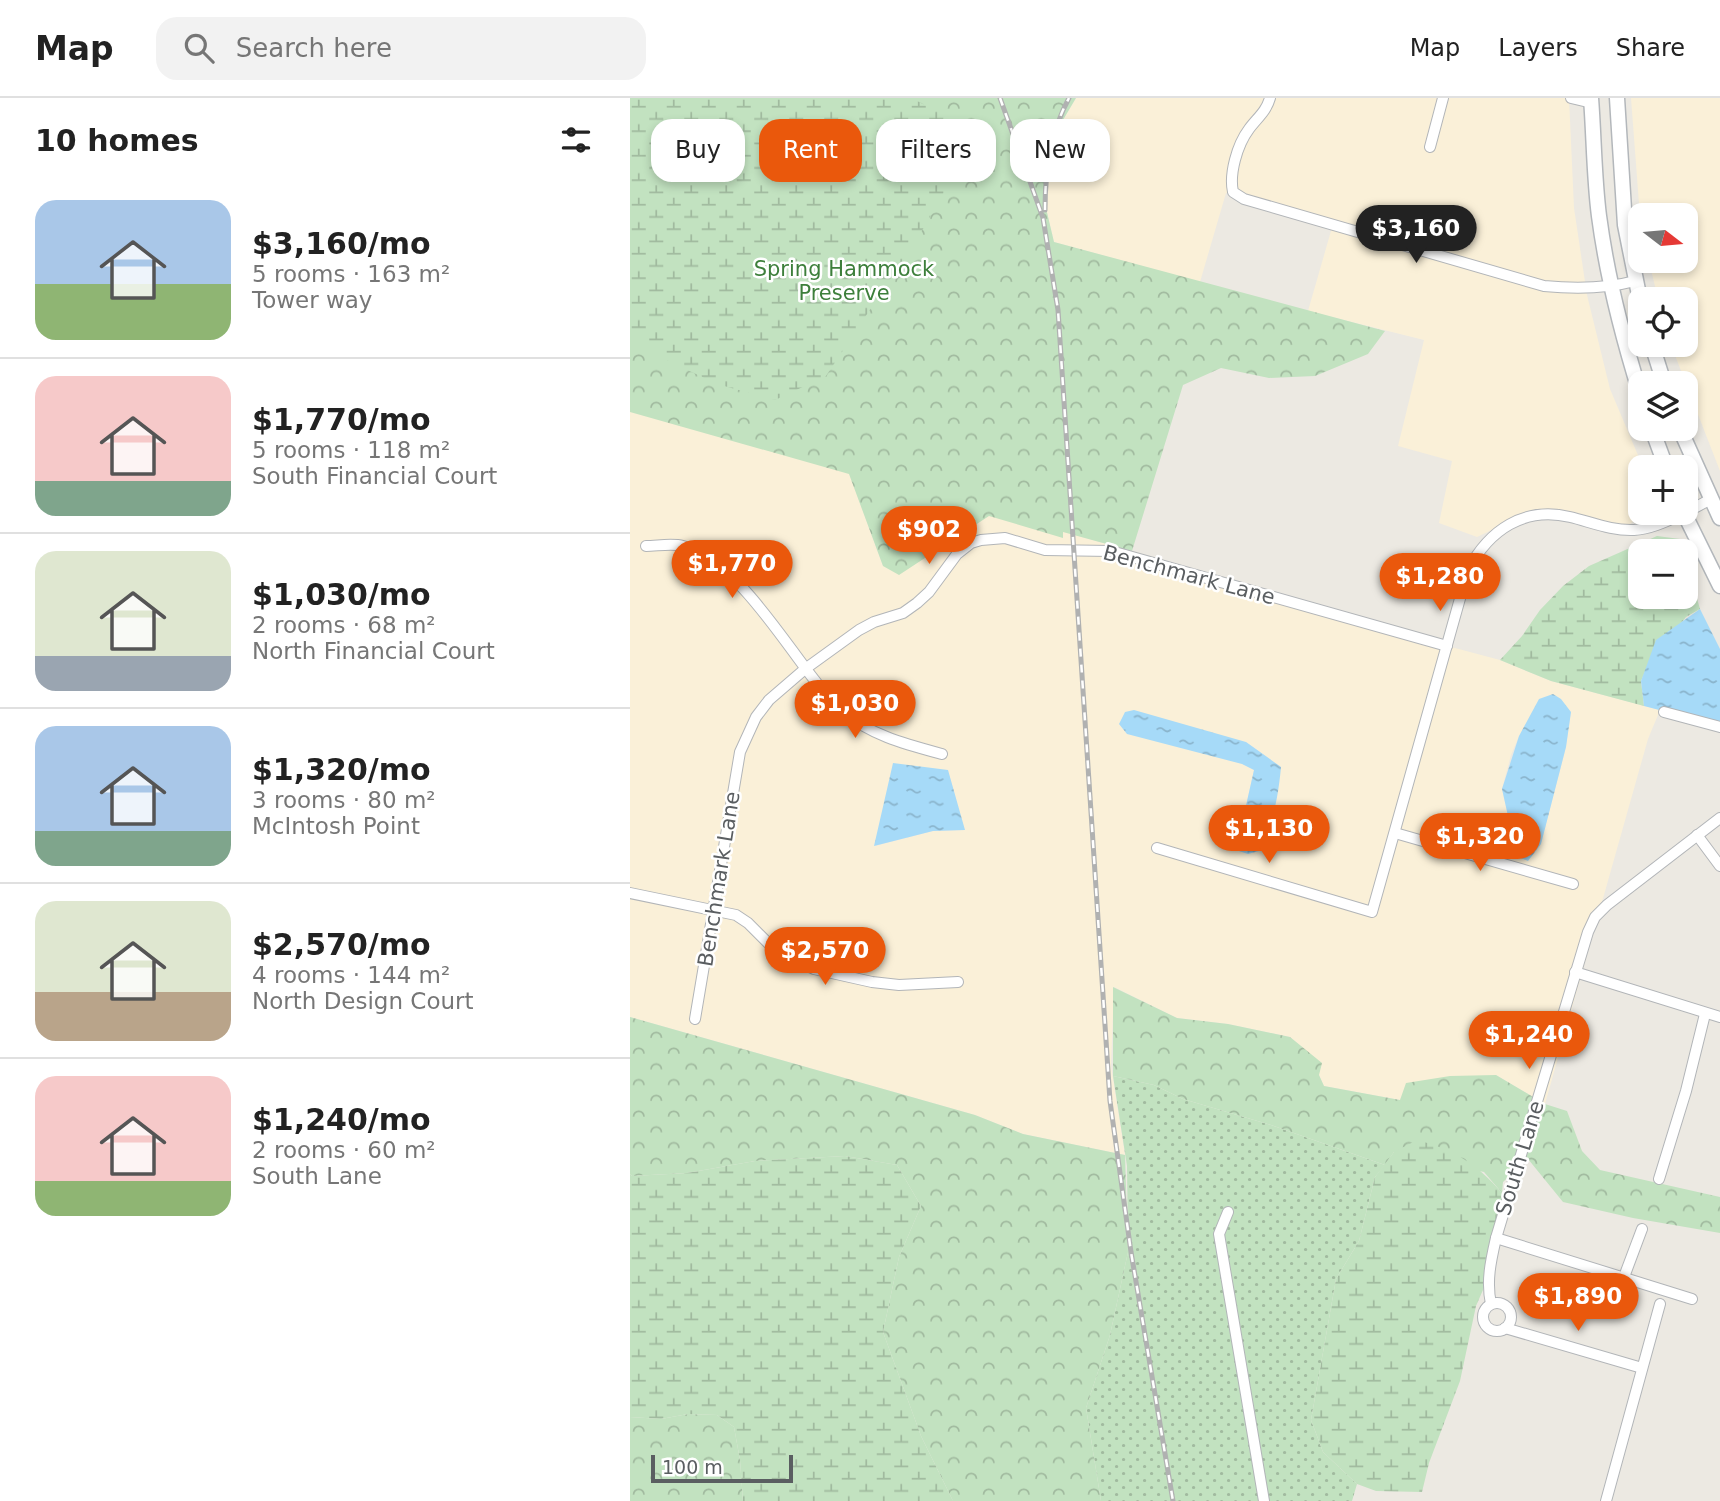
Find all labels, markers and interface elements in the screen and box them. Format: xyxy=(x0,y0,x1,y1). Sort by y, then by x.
search box xyxy=(156,17,646,80)
text: Map xyxy=(35,29,114,68)
icon: search xyxy=(180,29,218,67)
text: Search here xyxy=(236,33,392,63)
text: Map xyxy=(1410,34,1460,62)
text: Layers xyxy=(1498,34,1578,62)
text: Share xyxy=(1616,34,1685,62)
chip: Buy xyxy=(651,119,745,182)
chip: Rent xyxy=(759,119,862,182)
chip: Filters xyxy=(876,119,996,182)
chip: New xyxy=(1010,119,1110,182)
icon: filters xyxy=(557,121,595,159)
text: 10 homes xyxy=(35,123,199,158)
north arrow xyxy=(1628,203,1698,273)
map controls xyxy=(1628,203,1698,609)
pin: $3,160 xyxy=(1359,206,1473,265)
text: $3,160 xyxy=(1372,215,1460,241)
text: $3,160/mo xyxy=(252,226,431,261)
icon: home xyxy=(91,228,175,312)
park label: Spring Hammock Preserve xyxy=(754,257,935,305)
text: 5 rooms · 163 m² xyxy=(252,261,450,287)
text: Tower way xyxy=(252,287,372,313)
button: locate xyxy=(1628,287,1698,357)
button: layers xyxy=(1628,371,1698,441)
text: $1,770/mo xyxy=(252,402,431,437)
icon: home xyxy=(91,404,175,488)
text: 5 rooms · 118 m² xyxy=(252,437,450,463)
button: + xyxy=(1628,455,1698,525)
text: South Financial Court xyxy=(252,463,497,489)
pin: $902 xyxy=(888,506,970,566)
text: $902 xyxy=(897,516,961,542)
button: − xyxy=(1628,539,1698,609)
pin: $1,770 xyxy=(675,540,789,600)
street label: Benchmark Lane xyxy=(1100,540,1278,610)
text: $1,770 xyxy=(688,550,776,576)
pin: $1,280 xyxy=(1383,554,1497,613)
text: $1,280 xyxy=(1396,563,1484,589)
text: $1,030/mo xyxy=(252,577,431,612)
icon: home xyxy=(91,579,175,663)
text: 2 rooms · 68 m² xyxy=(252,612,436,638)
text: North Financial Court xyxy=(252,638,495,664)
pin: $1,030 xyxy=(798,680,912,740)
text: $1,030 xyxy=(811,690,899,716)
text: $1,320/mo xyxy=(252,752,431,787)
icon: home xyxy=(91,754,175,838)
text: 3 rooms · 80 m² xyxy=(252,787,436,813)
street label: Benchmark Lane xyxy=(693,790,745,968)
pin: $1,130 xyxy=(1212,806,1326,865)
text: McIntosh Point xyxy=(252,813,420,839)
pin: $1,320 xyxy=(1423,814,1537,873)
text: $1,130 xyxy=(1225,815,1313,841)
text: $1,320 xyxy=(1436,823,1524,849)
text: $2,570/mo xyxy=(252,927,431,962)
pin: $2,570 xyxy=(768,928,882,987)
icon: home xyxy=(91,929,175,1013)
text: $2,570 xyxy=(781,937,869,963)
text: 4 rooms · 144 m² xyxy=(252,962,450,988)
text: North Design Court xyxy=(252,988,474,1014)
pin: $1,240 xyxy=(1472,1012,1586,1071)
text: $1,240 xyxy=(1485,1021,1573,1047)
street label: South Lane xyxy=(1491,1098,1549,1218)
text: $1,240/mo xyxy=(252,1102,431,1137)
icon: home xyxy=(91,1104,175,1188)
text: 2 rooms · 60 m² xyxy=(252,1137,436,1163)
text: South Lane xyxy=(252,1163,382,1189)
pin: $1,890 xyxy=(1521,1274,1635,1333)
text: $1,890 xyxy=(1534,1283,1622,1309)
scale bar xyxy=(651,1452,793,1484)
text: 100 m xyxy=(662,1456,723,1478)

